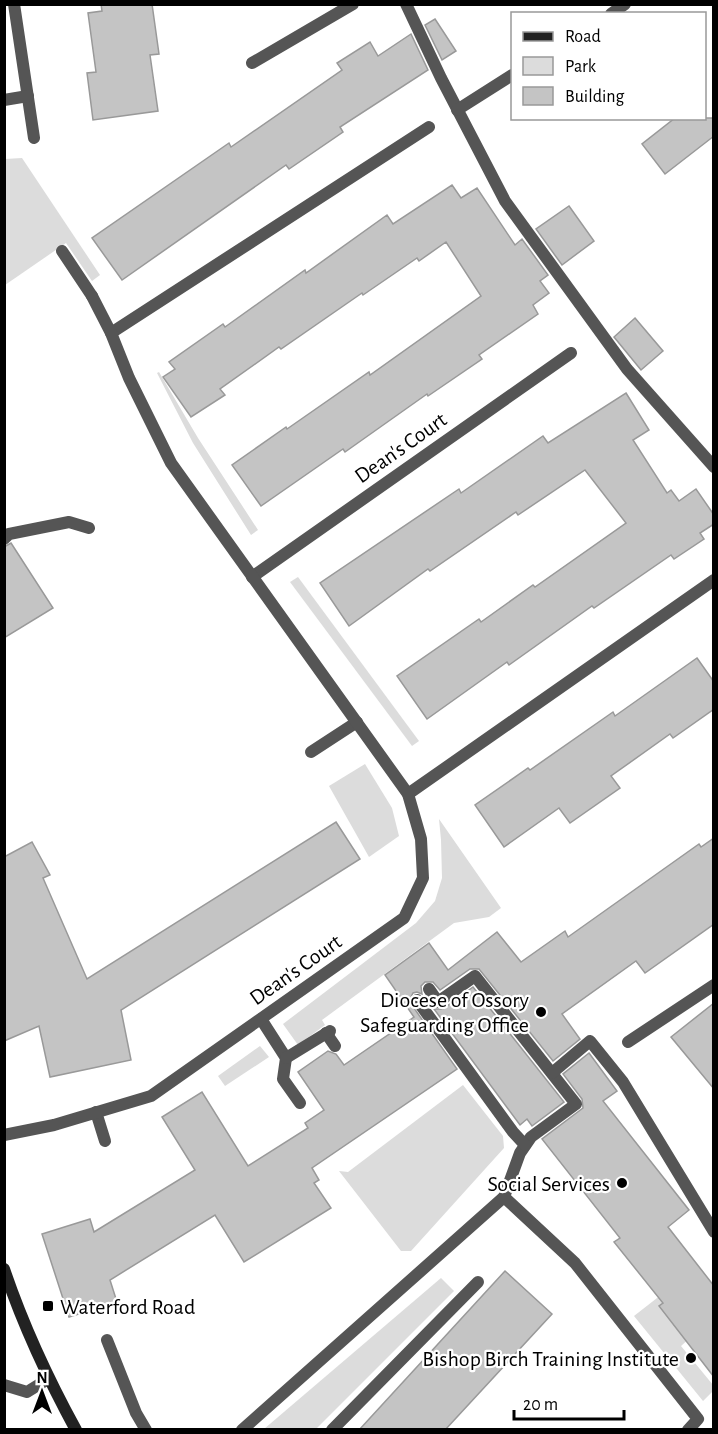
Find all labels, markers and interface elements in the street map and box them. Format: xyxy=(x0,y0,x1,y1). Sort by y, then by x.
legend xyxy=(511,12,706,120)
text: Road xyxy=(565,28,601,46)
text: Park xyxy=(565,58,597,76)
text: Building xyxy=(565,88,625,106)
street label: Dean's Court xyxy=(351,408,451,487)
street label: Dean's Court xyxy=(246,930,346,1009)
place label: Diocese of Ossory Safeguarding Office xyxy=(360,989,530,1036)
marker: Diocese of Ossory Safeguarding Office xyxy=(534,1005,548,1019)
place label: Social Services xyxy=(487,1173,610,1195)
marker: Social Services xyxy=(615,1176,629,1190)
place label: Waterford Road xyxy=(60,1296,195,1318)
marker: Waterford Road xyxy=(41,1299,55,1313)
place label: Bishop Birch Training Institute xyxy=(422,1348,679,1370)
marker: Bishop Birch Training Institute xyxy=(684,1351,698,1365)
north arrow xyxy=(12,1362,72,1422)
text: N xyxy=(36,1370,48,1386)
scale bar xyxy=(514,1383,624,1421)
text: 20 m xyxy=(523,1396,558,1414)

